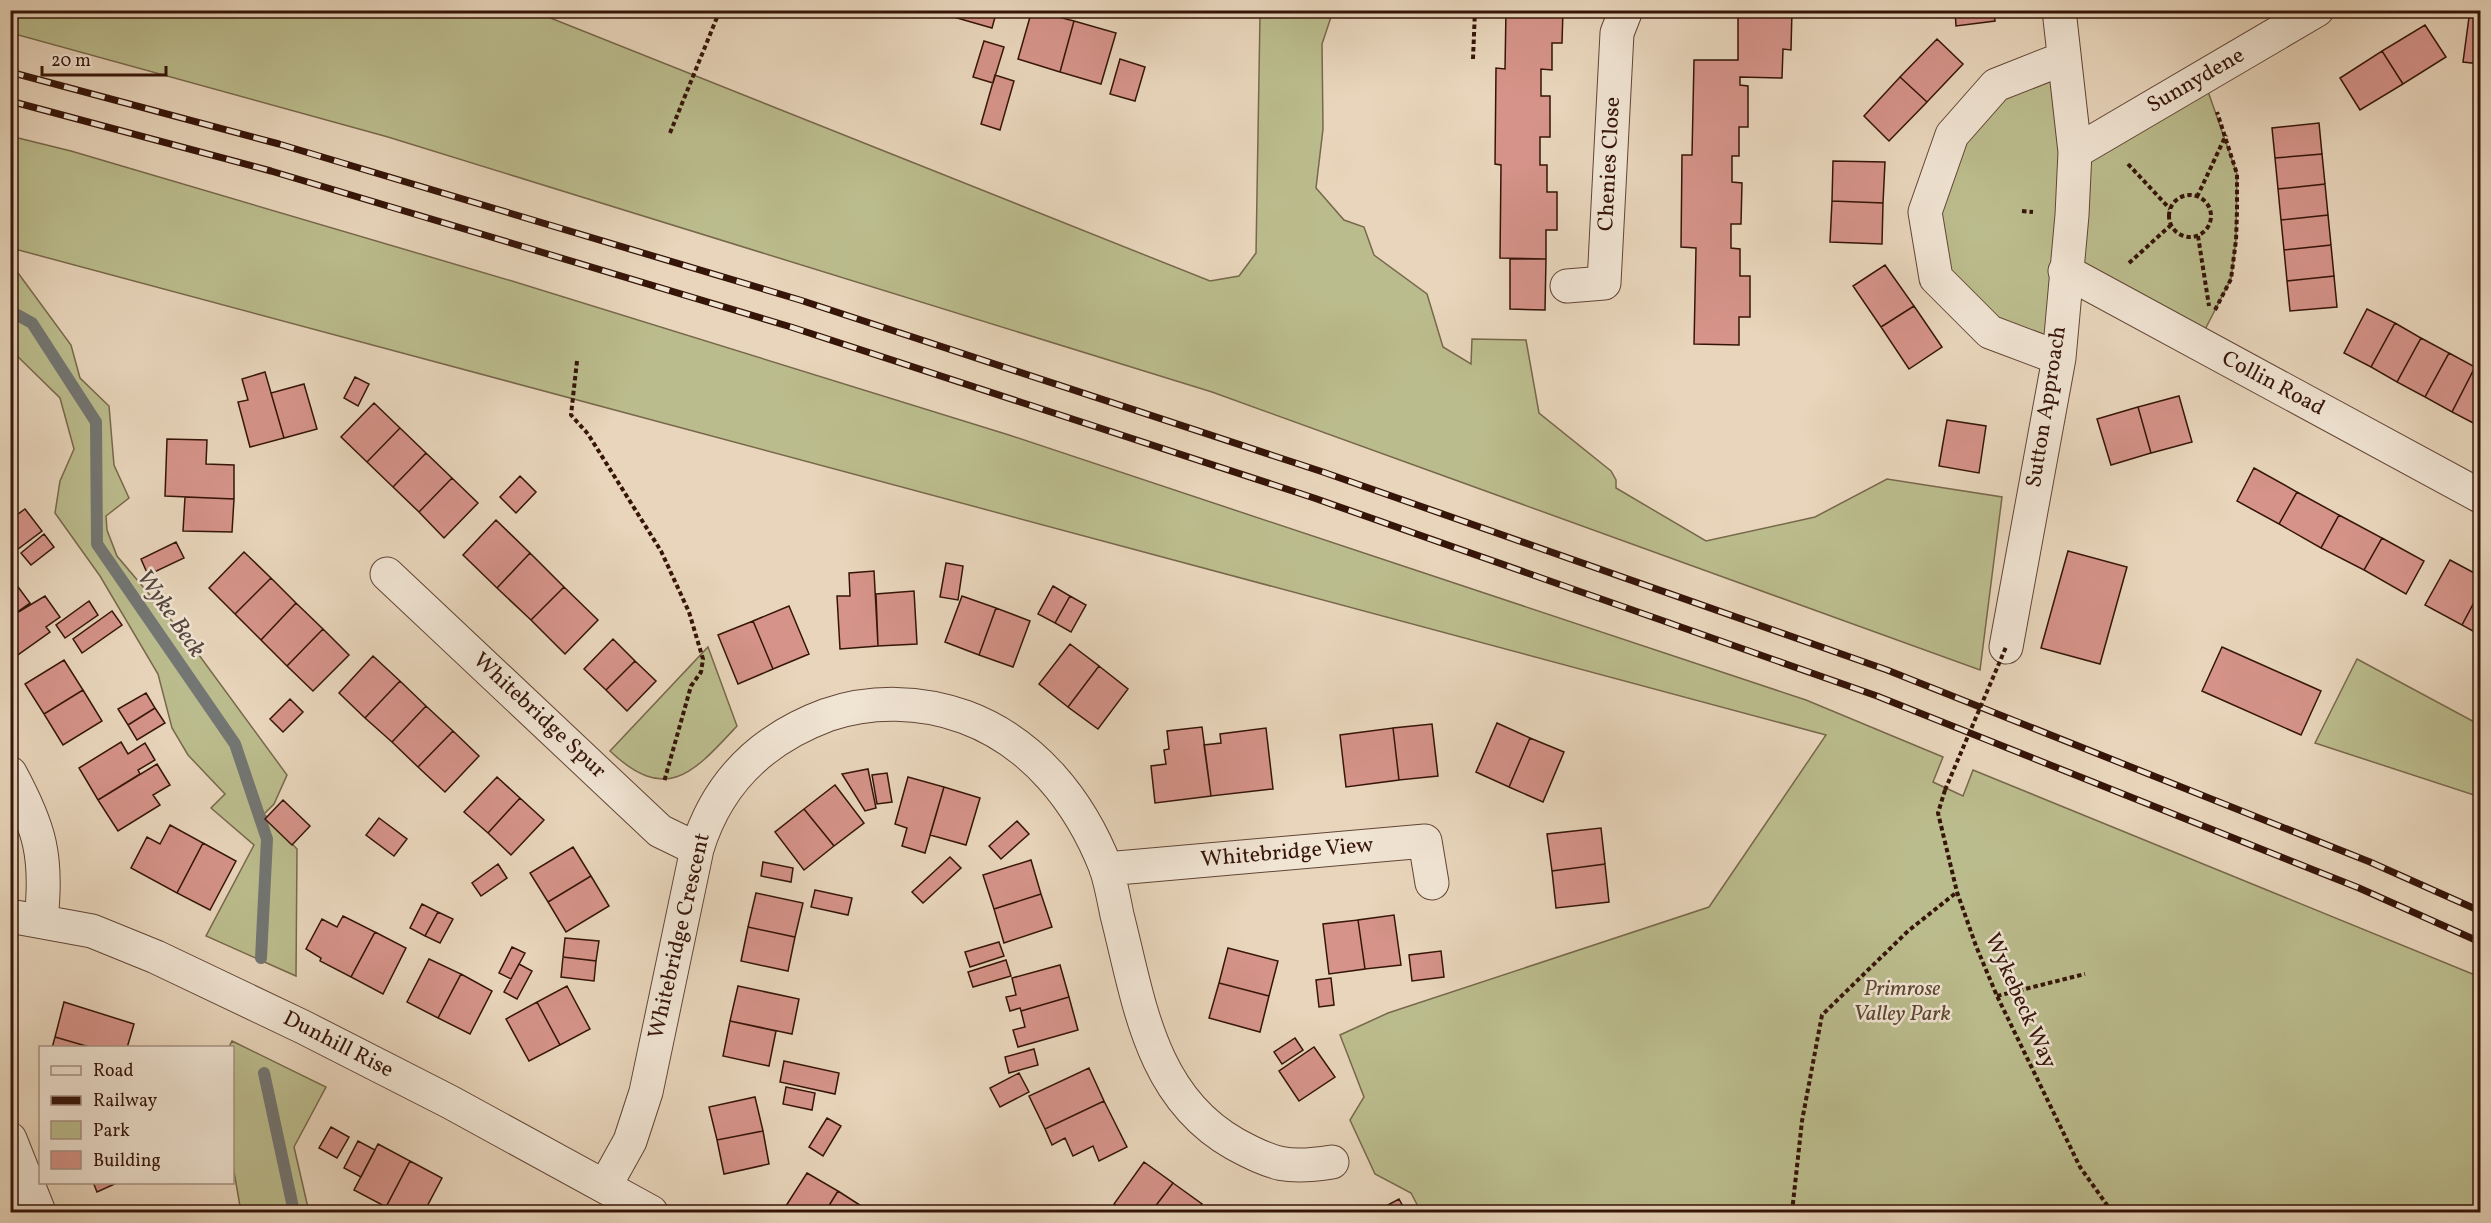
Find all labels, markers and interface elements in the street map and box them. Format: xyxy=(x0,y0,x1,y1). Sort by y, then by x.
scale bar xyxy=(42,39,166,77)
street label: Sunnydene xyxy=(2141,41,2251,121)
text: 20 m xyxy=(51,49,91,74)
street label: Chenies Close xyxy=(1591,96,1629,232)
street label: Sutton Approach xyxy=(2019,324,2075,490)
street label: Collin Road xyxy=(2216,344,2330,424)
water label: Wyke Beck xyxy=(127,563,213,665)
street label: Whitebridge Spur xyxy=(465,646,613,786)
street label: Whitebridge Crescent xyxy=(641,830,719,1042)
street label: Whitebridge View xyxy=(1199,830,1375,876)
street label: Wykebeck Way xyxy=(1976,928,2064,1074)
park label: Primrose Valley Park xyxy=(1853,974,1951,1030)
street label: Dunhill Rise xyxy=(277,1004,399,1086)
legend xyxy=(39,1046,234,1184)
text: Road xyxy=(93,1059,134,1084)
text: Railway xyxy=(93,1089,157,1114)
text: Park xyxy=(93,1119,130,1144)
text: Building xyxy=(93,1149,161,1174)

